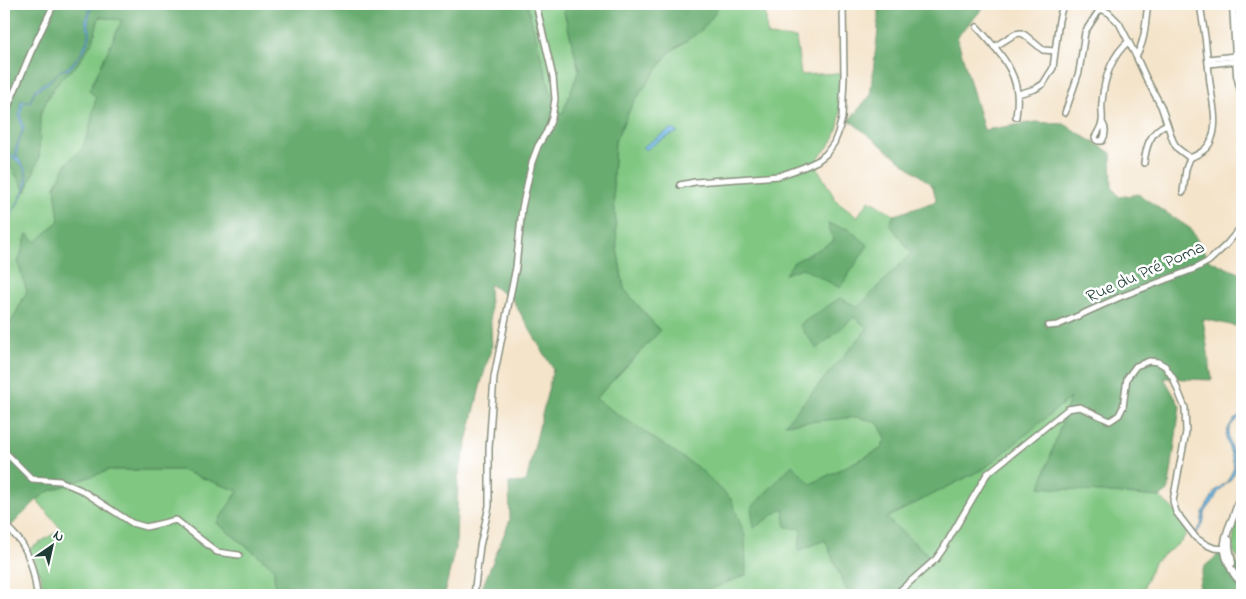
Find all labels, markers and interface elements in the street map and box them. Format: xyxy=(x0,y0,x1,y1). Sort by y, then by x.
street label: Rue du Pré Poma xyxy=(1082,235,1209,311)
north arrow xyxy=(28,522,78,572)
text: N xyxy=(49,525,68,548)

